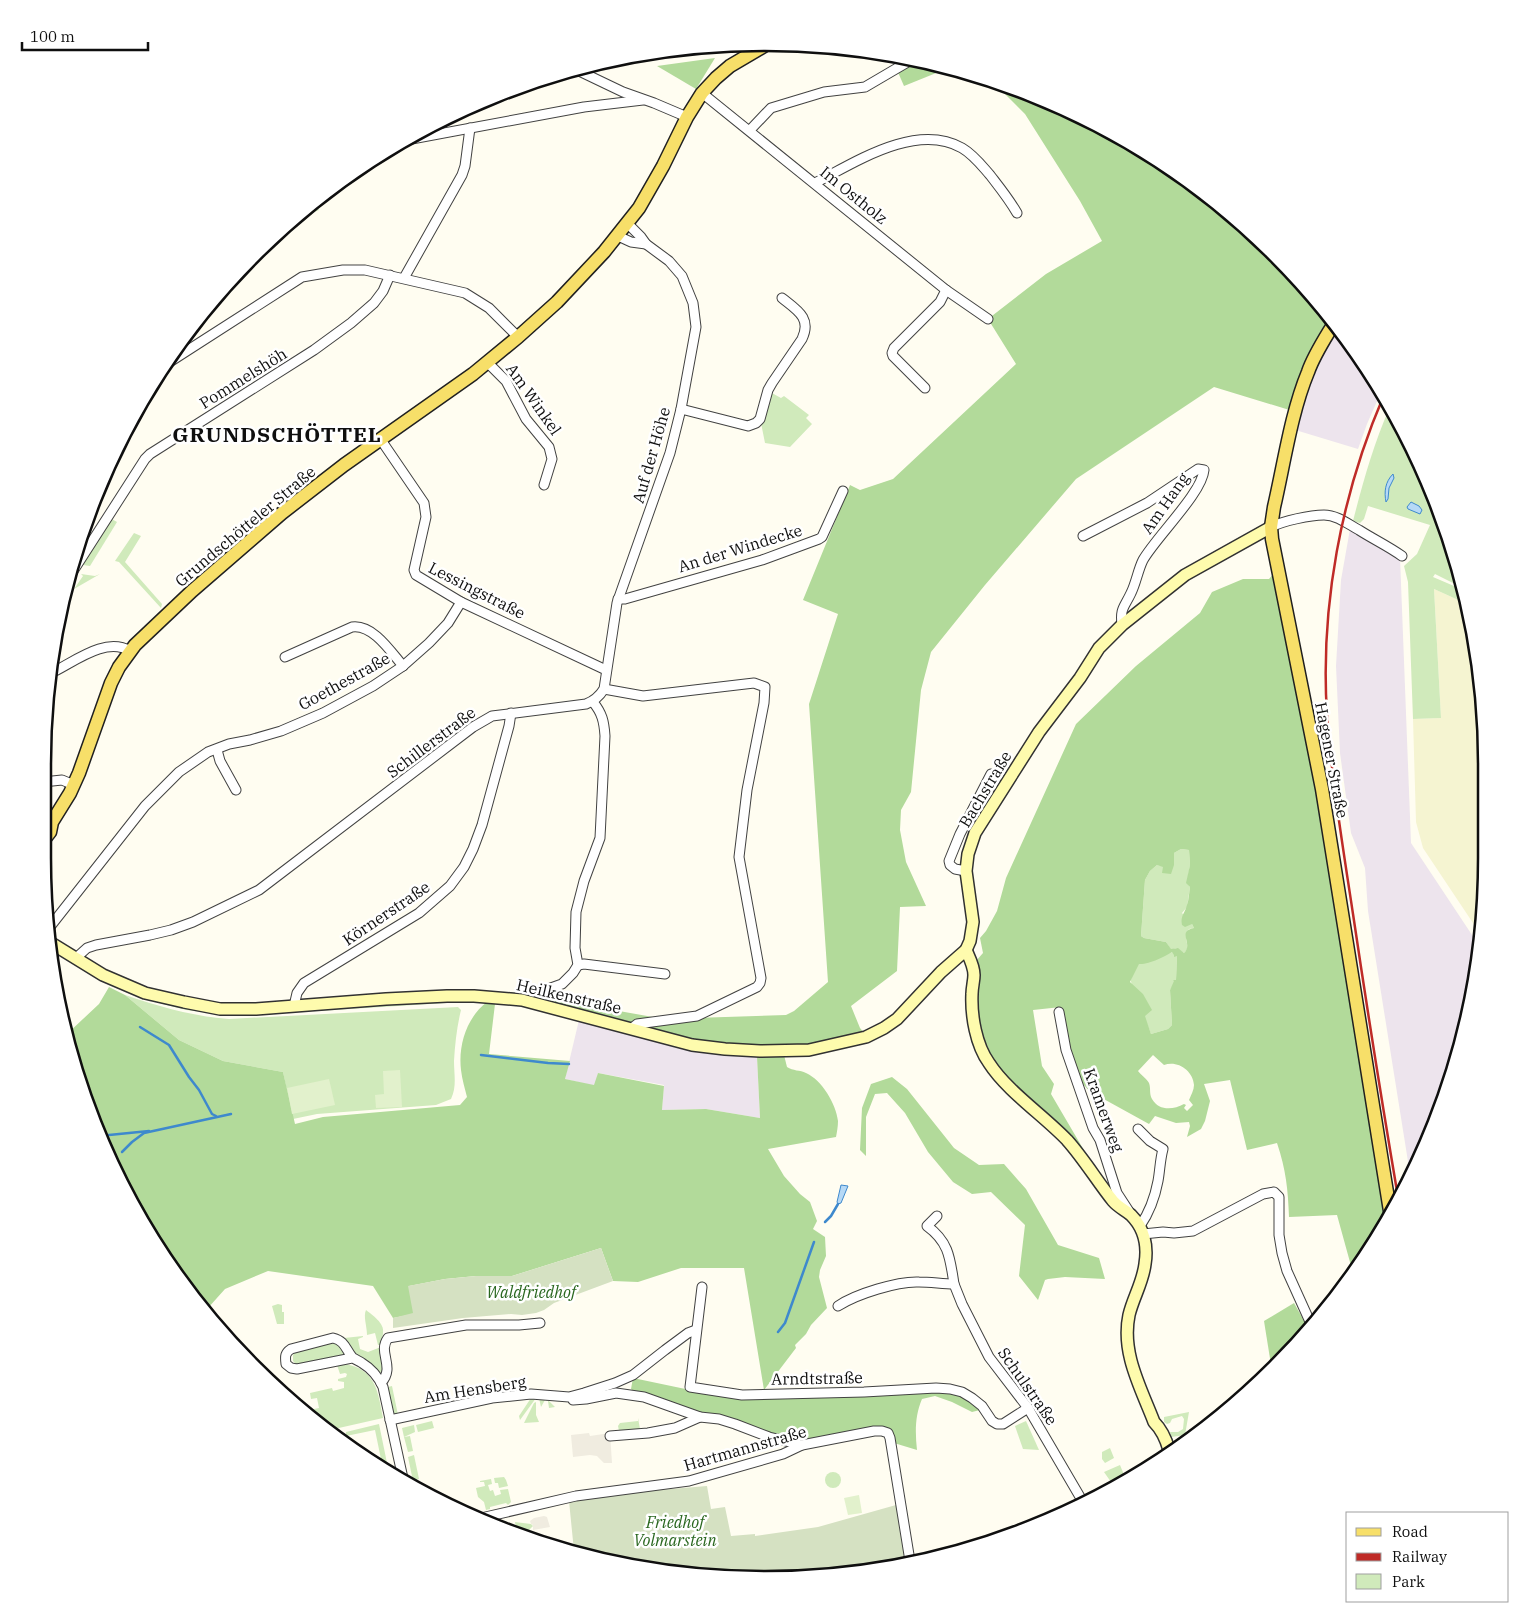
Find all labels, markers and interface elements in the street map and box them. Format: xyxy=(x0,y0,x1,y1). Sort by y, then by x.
scale bar xyxy=(22,20,149,52)
text: 100 m xyxy=(30,27,75,46)
street label: Im Ostholz xyxy=(816,162,892,228)
street label: Pommelshöh xyxy=(196,343,290,413)
street label: Am Winkel xyxy=(502,359,566,439)
street label: Auf der Höhe xyxy=(628,405,674,505)
district label: GRUNDSCHÖTTEL xyxy=(172,420,382,448)
street label: Grundschötteler Straße xyxy=(171,461,319,591)
street label: Am Hang xyxy=(1137,468,1193,537)
street label: An der Windecke xyxy=(675,520,805,576)
street label: Lessingstraße xyxy=(425,557,529,623)
street label: Goethestraße xyxy=(295,648,393,714)
street label: Hagener Straße xyxy=(1311,700,1353,820)
street label: Schillerstraße xyxy=(383,702,479,782)
street label: Bachstraße xyxy=(954,747,1016,831)
street label: Körnerstraße xyxy=(339,876,433,950)
street label: Heilkenstraße xyxy=(515,974,623,1018)
street label: Kramerweg xyxy=(1080,1065,1129,1155)
park label: Waldfriedhof xyxy=(486,1282,579,1302)
street label: Schulstraße xyxy=(994,1343,1062,1429)
street label: Arndtstraße xyxy=(771,1367,863,1389)
street label: Am Hensberg xyxy=(422,1371,528,1407)
street label: Hartmannstraße xyxy=(681,1421,809,1475)
park label: Friedhof Volmarstein xyxy=(634,1512,717,1550)
legend xyxy=(1346,1512,1509,1602)
text: Road xyxy=(1392,1522,1428,1541)
text: Railway xyxy=(1392,1547,1447,1566)
text: Park xyxy=(1392,1572,1425,1591)

